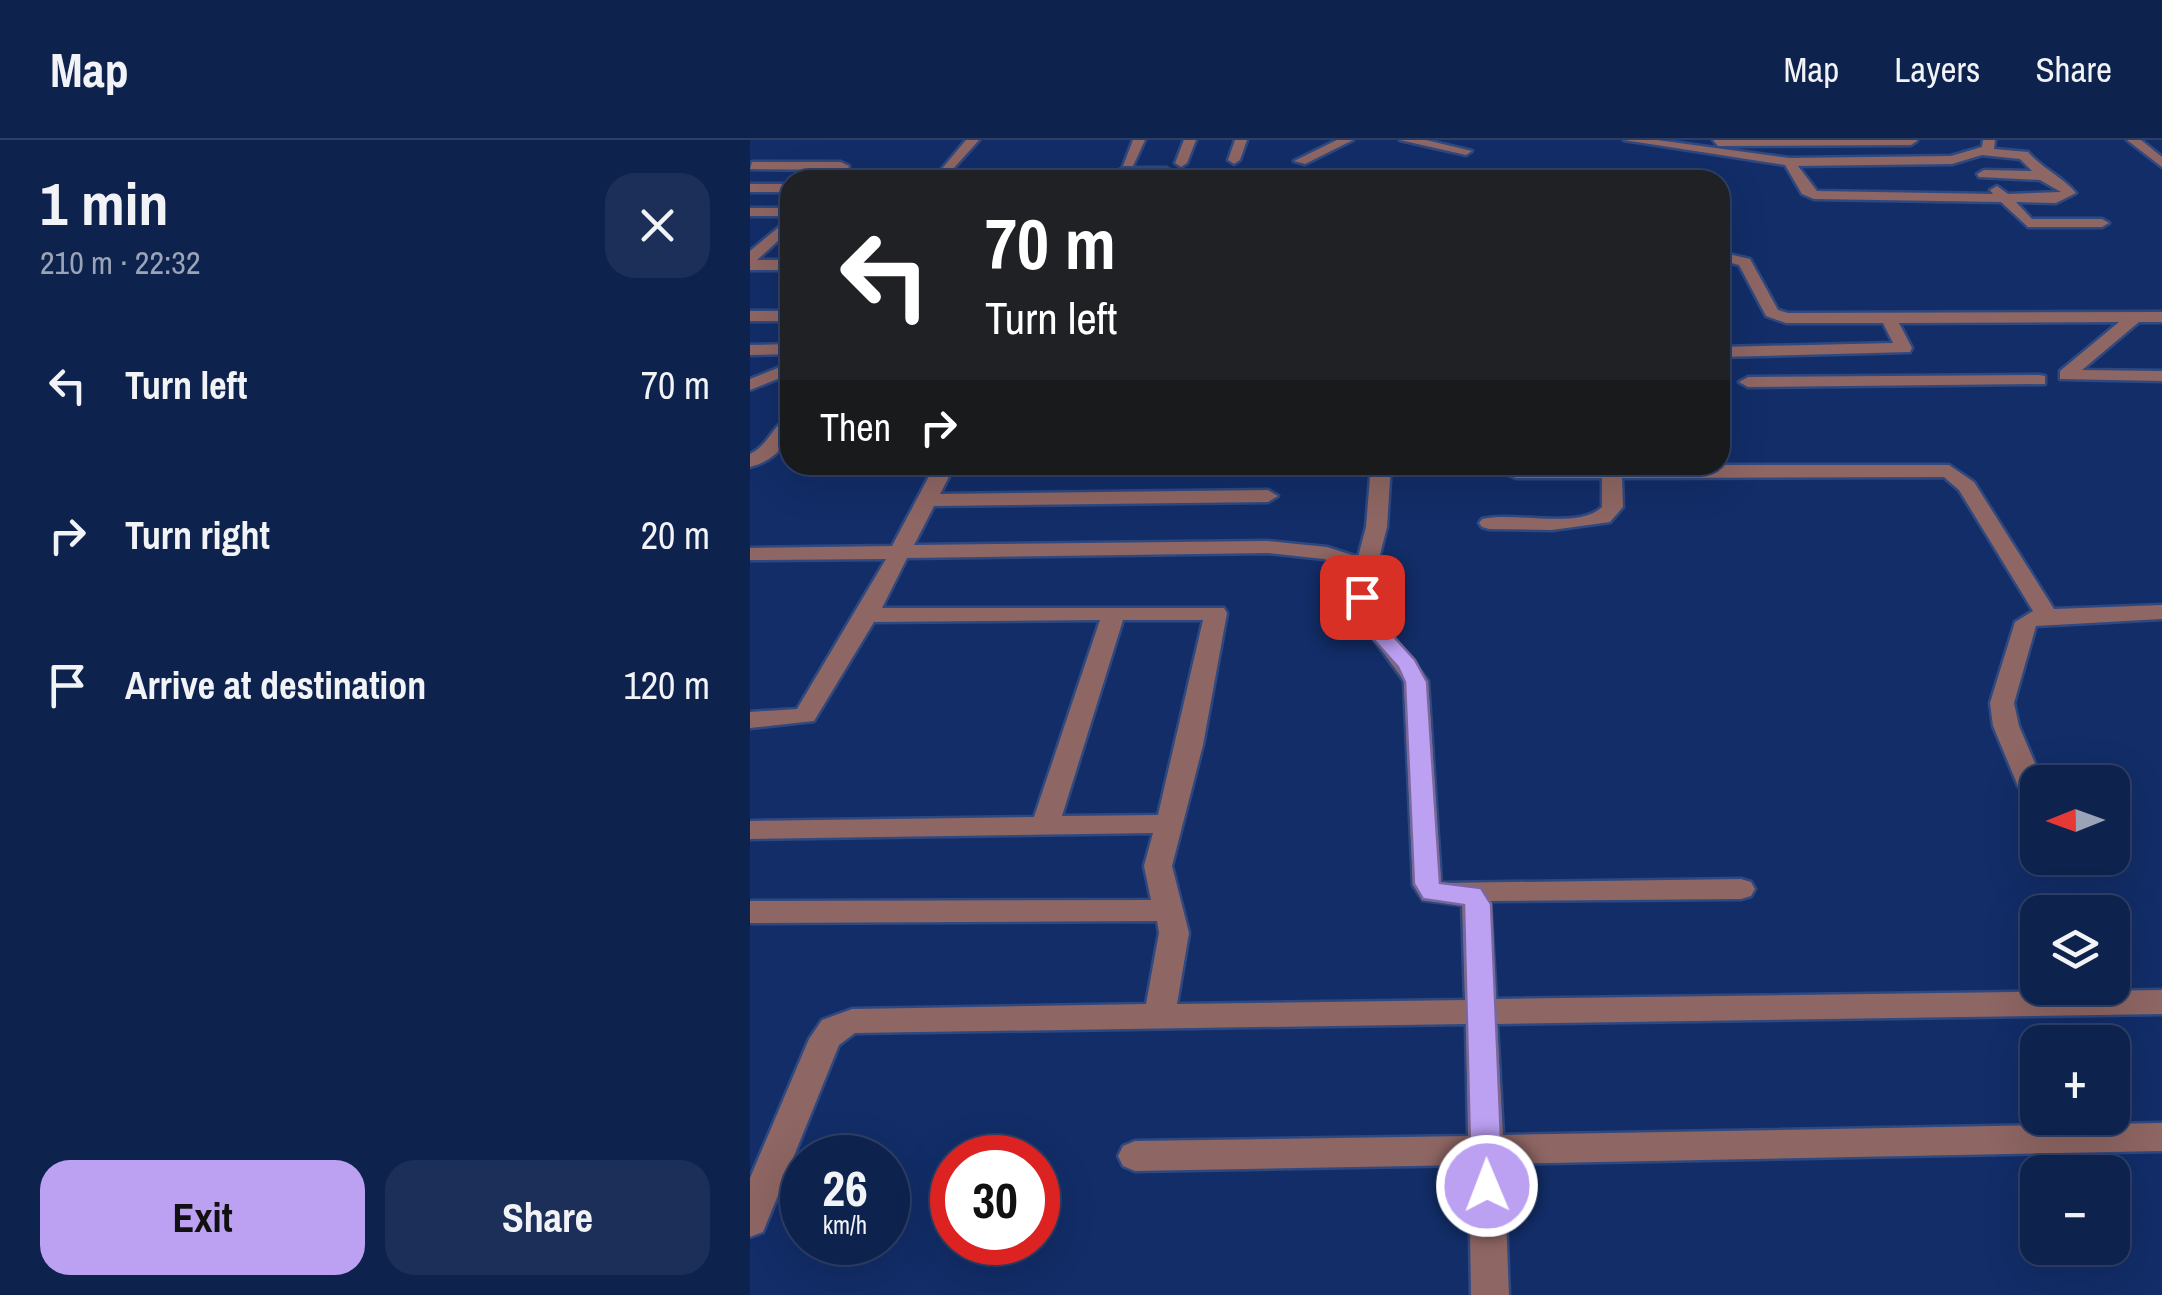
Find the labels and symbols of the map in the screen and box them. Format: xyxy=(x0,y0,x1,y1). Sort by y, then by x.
pin xyxy=(1320,555,1405,640)
north arrow xyxy=(2020,765,2130,875)
position arrow xyxy=(1435,1134,1539,1238)
speed limit sign: 30 xyxy=(930,1135,1060,1265)

